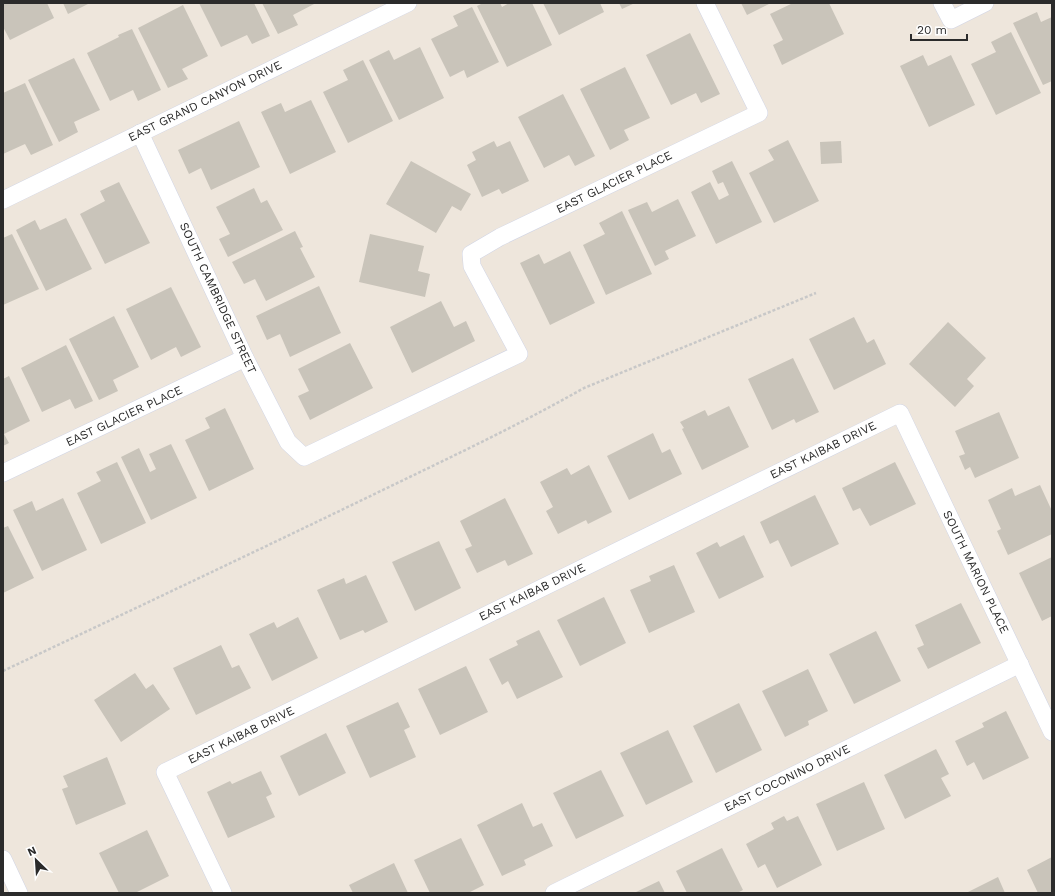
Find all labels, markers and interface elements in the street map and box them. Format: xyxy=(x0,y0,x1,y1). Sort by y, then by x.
scale bar xyxy=(911,16,967,42)
text: 20 m xyxy=(917,23,947,37)
street label: EAST GRAND CANYON DRIVE xyxy=(126,58,284,144)
street label: EAST GLACIER PLACE xyxy=(554,148,674,216)
street label: SOUTH CAMBRIDGE STREET xyxy=(177,220,259,376)
street label: EAST GLACIER PLACE xyxy=(64,383,185,449)
street label: EAST KAIBAB DRIVE xyxy=(768,418,879,482)
street label: SOUTH MARION PLACE xyxy=(940,508,1012,636)
street label: EAST KAIBAB DRIVE xyxy=(477,560,588,624)
street label: EAST KAIBAB DRIVE xyxy=(186,703,297,767)
street label: EAST COCONINO DRIVE xyxy=(722,741,852,815)
north arrow xyxy=(16,840,56,880)
text: N xyxy=(26,844,38,859)

